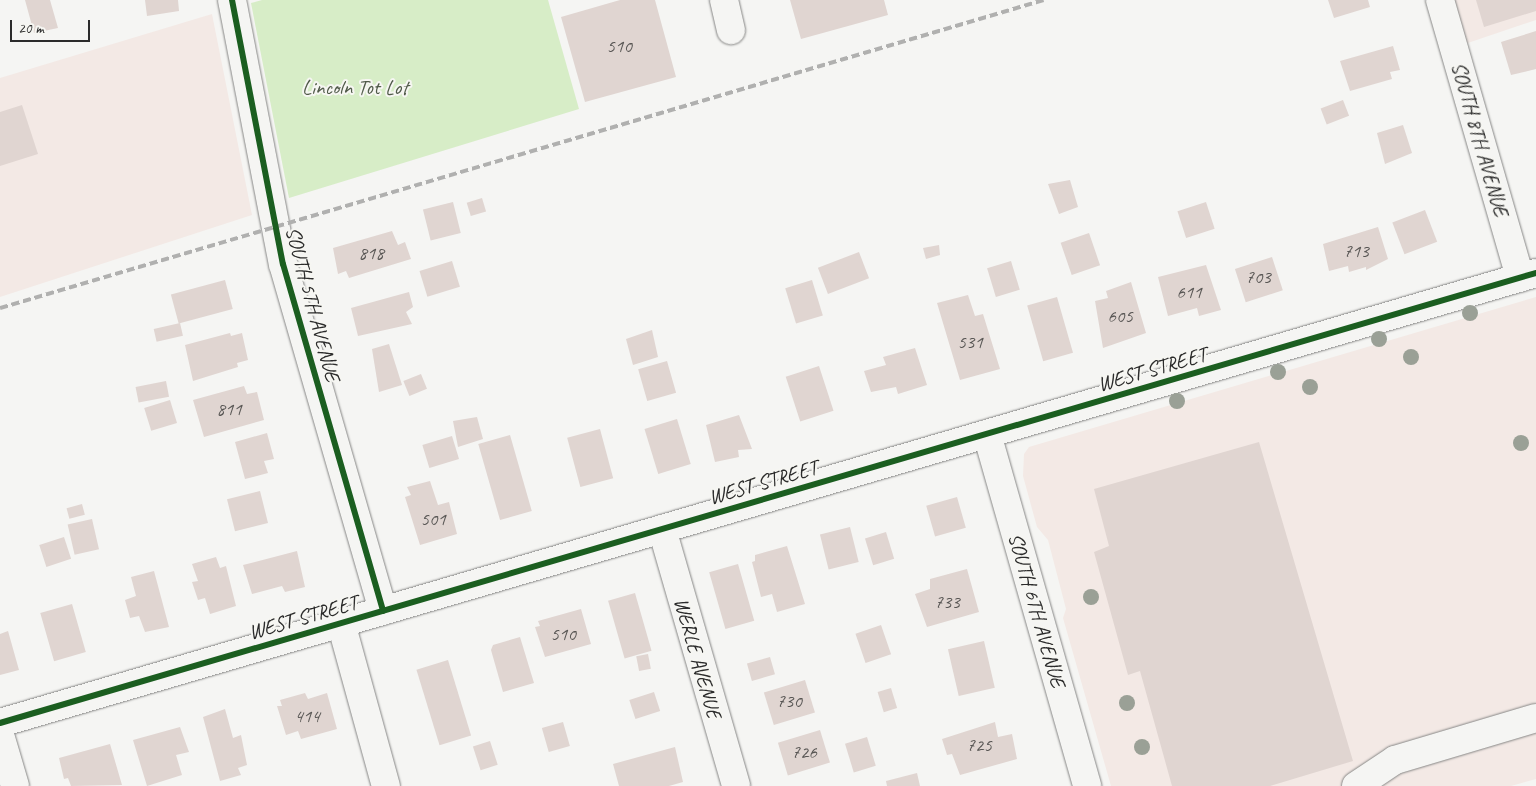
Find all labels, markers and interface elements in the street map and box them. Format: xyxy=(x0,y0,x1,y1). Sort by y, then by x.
scale bar xyxy=(12,10,92,42)
text: 20 m xyxy=(18,19,44,38)
house number: 510 xyxy=(606,36,632,58)
street label: SOUTH 8TH AVENUE xyxy=(1446,60,1514,218)
park label: Lincoln Tot Lot xyxy=(302,74,408,100)
street label: SOUTH 5TH AVENUE xyxy=(280,224,346,384)
house number: 713 xyxy=(1343,241,1369,263)
house number: 818 xyxy=(358,243,384,265)
house number: 703 xyxy=(1245,267,1271,289)
house number: 611 xyxy=(1176,282,1202,304)
house number: 605 xyxy=(1107,306,1133,328)
house number: 531 xyxy=(957,332,983,354)
street label: WEST STREET xyxy=(1095,341,1209,397)
house number: 811 xyxy=(216,399,242,421)
street label: WEST STREET xyxy=(706,454,820,510)
house number: 501 xyxy=(420,509,446,531)
street label: SOUTH 6TH AVENUE xyxy=(1003,531,1071,689)
street label: WEST STREET xyxy=(246,589,360,645)
house number: 733 xyxy=(934,592,960,614)
street label: WERLE AVENUE xyxy=(669,594,727,722)
house number: 510 xyxy=(550,624,576,646)
house number: 730 xyxy=(776,691,802,713)
house number: 414 xyxy=(294,706,320,728)
house number: 725 xyxy=(966,735,992,757)
house number: 726 xyxy=(791,742,817,764)

